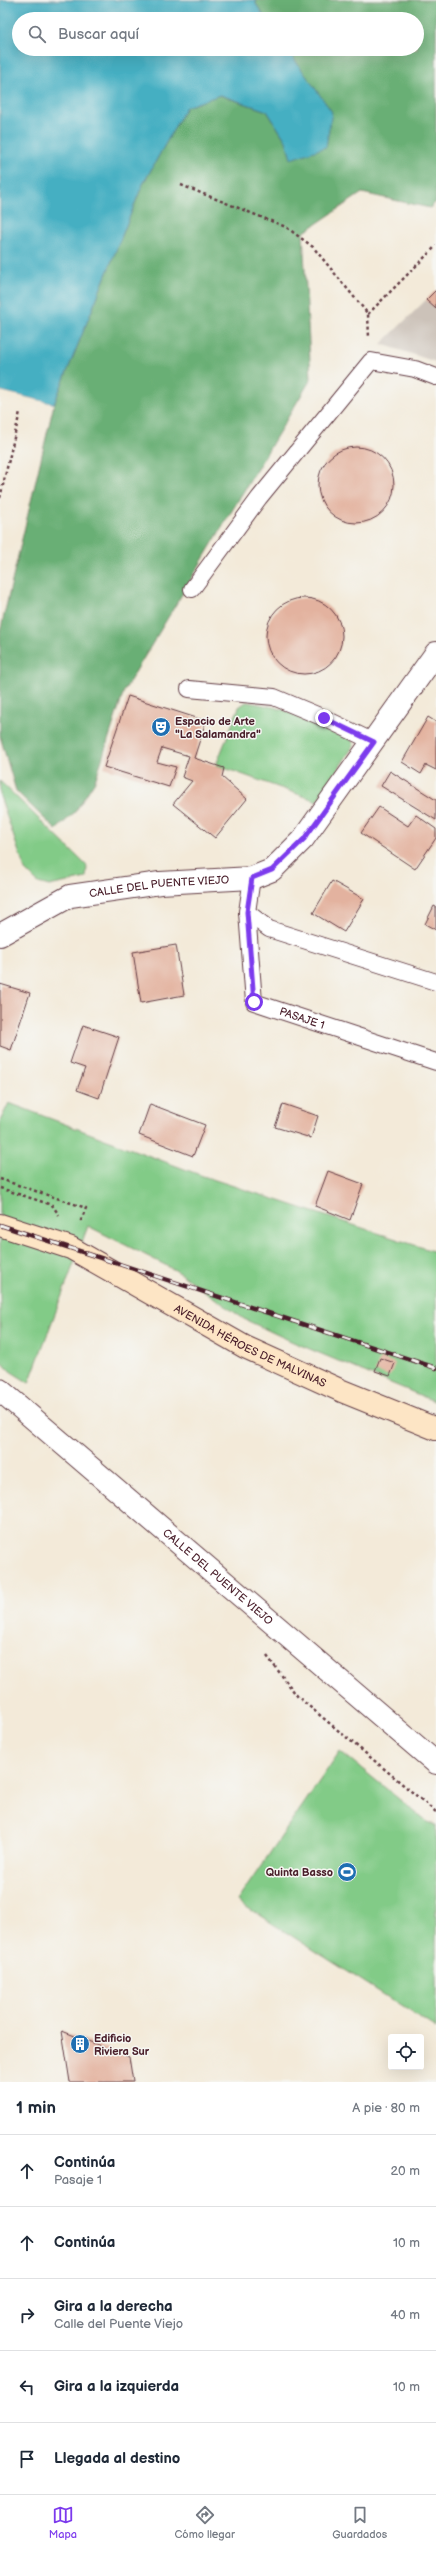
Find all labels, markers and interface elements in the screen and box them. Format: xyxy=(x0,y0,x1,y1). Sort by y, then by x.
search box xyxy=(12,12,424,56)
icon: search xyxy=(26,23,48,45)
text: Buscar aquí xyxy=(58,25,139,44)
route end xyxy=(315,709,333,727)
place label: Espacio de Arte "La Salamandra" xyxy=(175,715,261,741)
theatre icon: Espacio de Arte "La Salamandra" xyxy=(150,716,172,738)
street label: CALLE DEL PUENTE VIEJO xyxy=(88,873,230,900)
route start xyxy=(245,993,263,1011)
street label: PASAJE 1 xyxy=(278,1005,326,1032)
street label: AVENIDA HÉROES DE MALVINAS xyxy=(172,1302,329,1390)
street label: CALLE DEL PUENTE VIEJO xyxy=(160,1526,275,1628)
sports icon: Quinta Basso xyxy=(336,1861,358,1883)
place label: Quinta Basso xyxy=(266,1866,333,1879)
place label: Edificio Riviera Sur xyxy=(94,2032,150,2058)
building icon: Edificio Riviera Sur xyxy=(69,2033,91,2055)
map controls xyxy=(388,2034,424,2070)
button: locate xyxy=(388,2034,424,2070)
text: 1 min xyxy=(16,2098,56,2118)
text: A pie · 80 m xyxy=(352,2100,420,2116)
text: Continúa xyxy=(54,2153,115,2172)
icon: ahead xyxy=(16,2160,38,2182)
text: 20 m xyxy=(390,2163,420,2179)
text: Pasaje 1 xyxy=(54,2172,102,2188)
icon: ahead xyxy=(16,2232,38,2254)
text: Continúa xyxy=(54,2233,115,2252)
text: 10 m xyxy=(393,2235,420,2251)
text: Gira a la derecha xyxy=(54,2297,173,2316)
icon: right xyxy=(16,2304,38,2326)
text: 40 m xyxy=(390,2307,420,2323)
text: Calle del Puente Viejo xyxy=(54,2316,183,2332)
icon: left xyxy=(16,2376,38,2398)
text: Gira a la izquierda xyxy=(54,2377,179,2396)
text: 10 m xyxy=(393,2379,420,2395)
icon: arrive xyxy=(16,2448,38,2470)
text: Llegada al destino xyxy=(54,2449,180,2468)
tab: Mapa xyxy=(49,2504,77,2541)
tab: Cómo llegar xyxy=(175,2504,235,2541)
tab: Guardados xyxy=(332,2504,387,2541)

